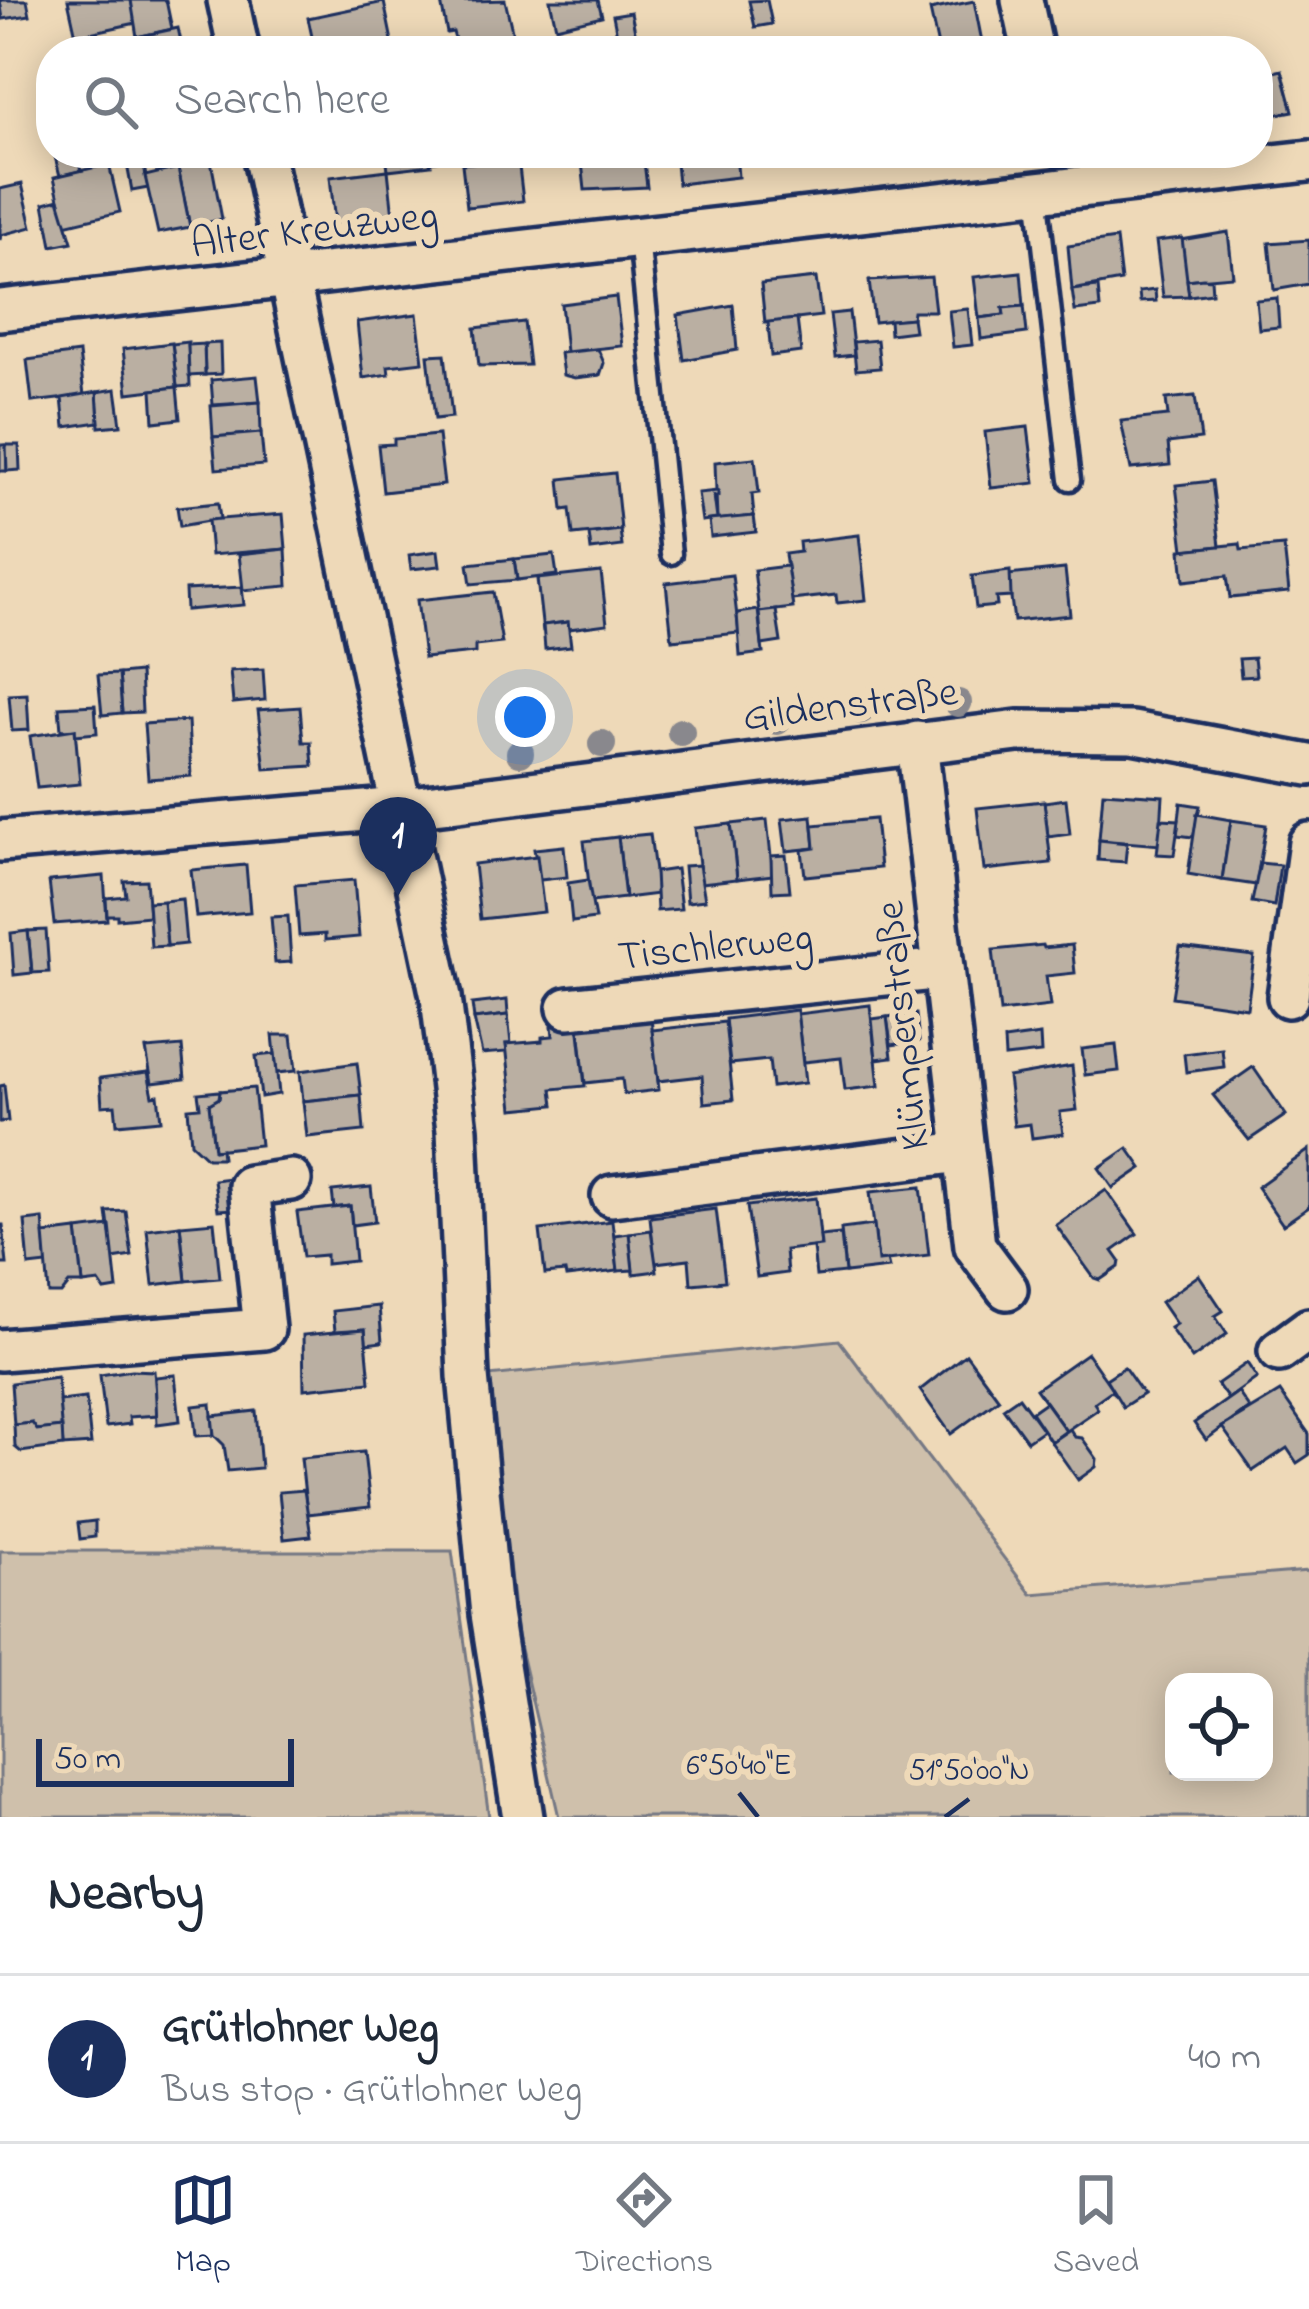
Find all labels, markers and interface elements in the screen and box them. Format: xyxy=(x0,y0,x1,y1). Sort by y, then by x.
search box xyxy=(36,36,1273,168)
icon: search xyxy=(78,69,144,135)
text: Search here xyxy=(174,69,390,135)
street label: Alter Kreuzweg xyxy=(188,186,442,277)
street label: Gildenstraße xyxy=(740,663,962,750)
your location xyxy=(495,687,555,747)
pin: 1 xyxy=(359,797,437,896)
street label: Klümperstraße xyxy=(861,898,948,1153)
street label: Tischlerweg xyxy=(615,908,816,989)
map controls xyxy=(1165,1673,1273,1781)
button: locate xyxy=(1165,1673,1273,1781)
scale bar xyxy=(36,1733,294,1786)
text: 50 m xyxy=(54,1736,121,1784)
text: 6°50'40"E xyxy=(686,1745,792,1789)
text: 51°50'00"N xyxy=(908,1750,1030,1794)
text: Nearby xyxy=(48,1858,204,1933)
text: Grütlohner Weg xyxy=(162,1997,439,2063)
text: 1 xyxy=(81,2030,93,2087)
text: 40 m xyxy=(1188,2030,1261,2087)
text: Bus stop · Grütlohner Weg xyxy=(162,2063,582,2120)
tab: Map xyxy=(170,2167,236,2287)
tab: Directions xyxy=(576,2167,713,2287)
tab: Saved xyxy=(1053,2167,1139,2287)

